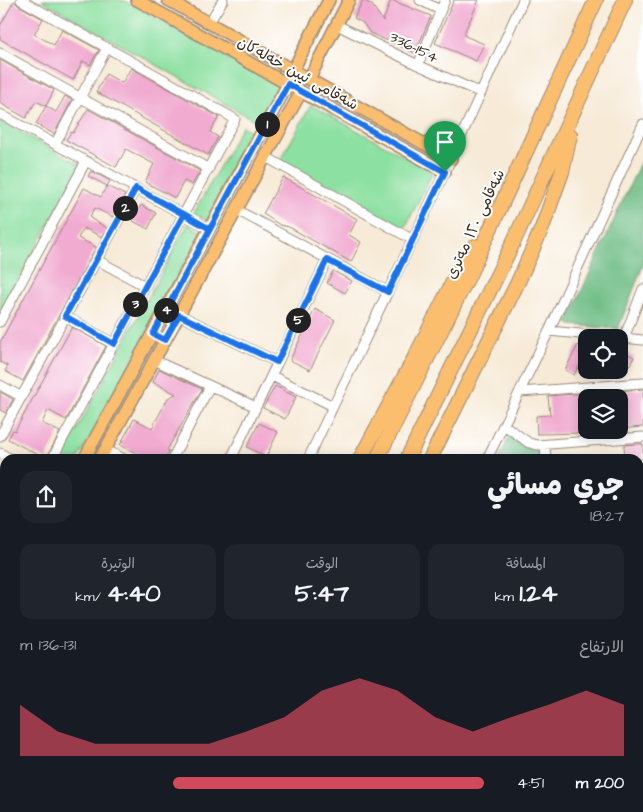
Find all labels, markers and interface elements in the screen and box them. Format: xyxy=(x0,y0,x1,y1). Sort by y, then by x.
street label: 336-154 xyxy=(386,27,442,68)
street label: شەقامی ئیبن خەلەکان xyxy=(234,32,362,115)
pin: 1 xyxy=(254,112,280,136)
text: 1 xyxy=(267,114,268,134)
pin xyxy=(424,121,466,172)
icon: arrive xyxy=(431,128,459,156)
street label: شەقامی ١٢٠ مەتری xyxy=(441,166,510,283)
pin: 2 xyxy=(112,196,138,220)
text: 2 xyxy=(121,198,130,218)
pin: 3 xyxy=(122,292,148,316)
text: 3 xyxy=(132,294,139,314)
pin: 4 xyxy=(154,298,178,322)
text: 4 xyxy=(162,300,171,320)
pin: 5 xyxy=(286,308,310,332)
text: 5 xyxy=(294,310,303,330)
map controls xyxy=(578,329,628,439)
button: locate xyxy=(578,329,628,379)
button: layers xyxy=(578,389,628,439)
text: جري مسائي xyxy=(487,466,624,505)
button: share xyxy=(20,471,72,523)
text: 18:27 xyxy=(590,505,624,527)
text: الوتيرة xyxy=(101,554,135,574)
text: الوقت xyxy=(306,554,338,574)
text: المسافة xyxy=(506,554,546,574)
text: 4:40 xyxy=(107,576,161,611)
text: 5:47 xyxy=(295,576,349,611)
text: 1.24 xyxy=(520,576,558,611)
text: /km xyxy=(75,587,107,607)
text: km xyxy=(494,587,520,607)
text: 131–136 m xyxy=(20,634,76,656)
text: الارتفاع xyxy=(579,636,624,658)
text: 4:51 xyxy=(517,772,544,794)
text: 200 m xyxy=(576,772,624,794)

